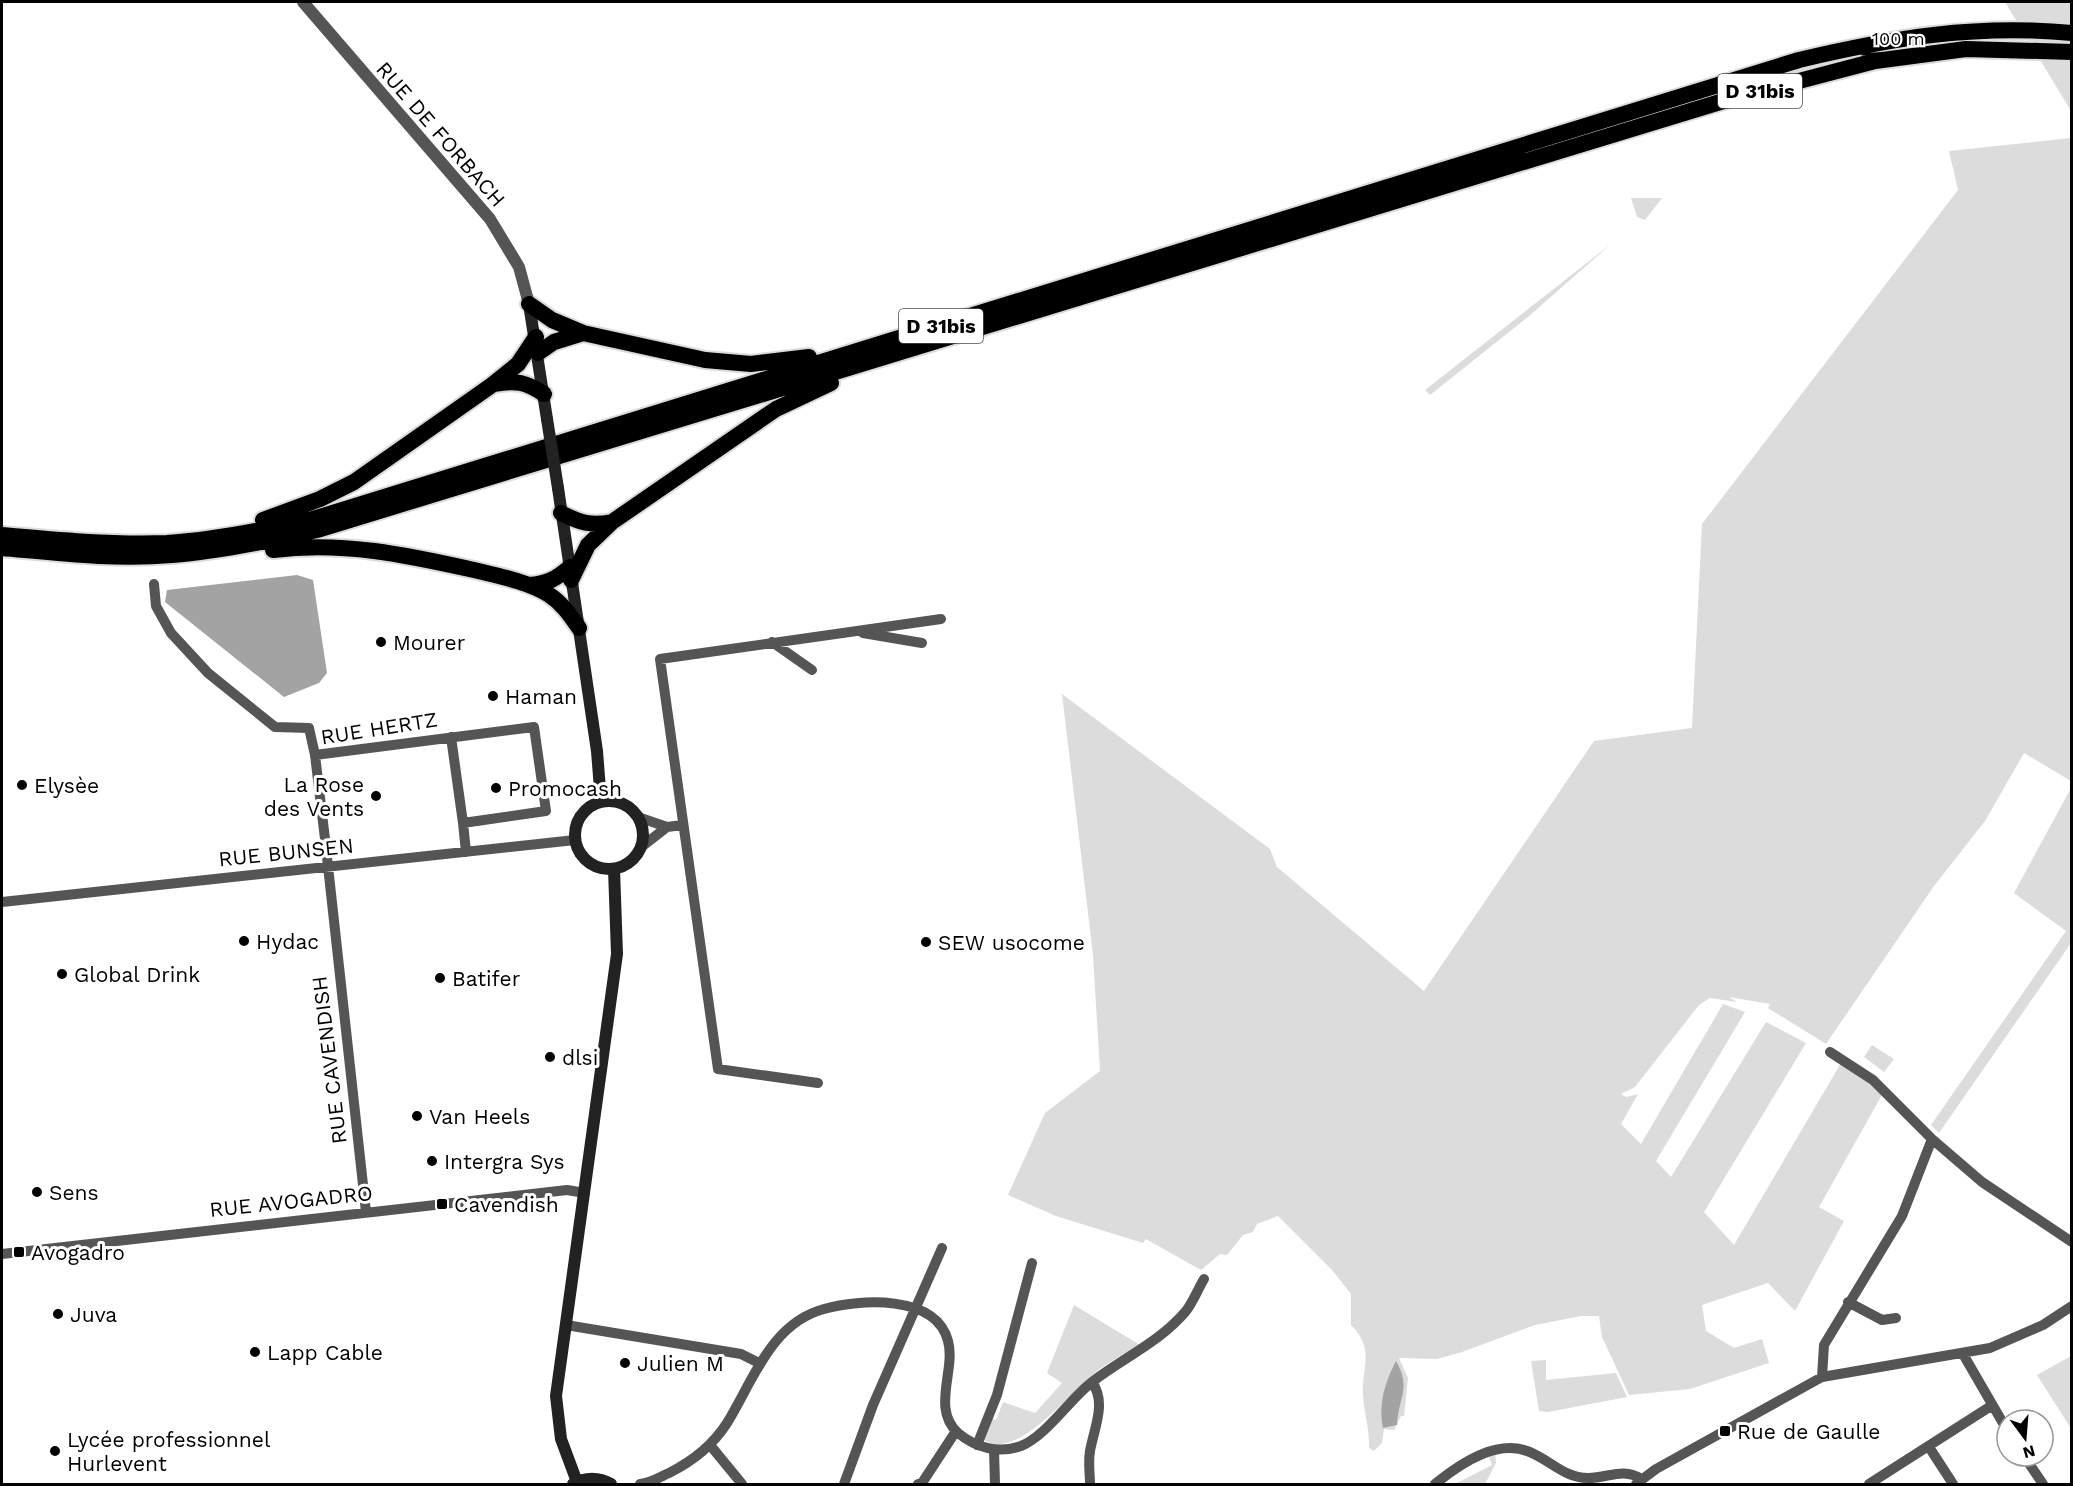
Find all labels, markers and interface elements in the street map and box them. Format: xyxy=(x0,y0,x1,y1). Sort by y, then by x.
scale bar xyxy=(1863,18,1996,56)
text: 100 m xyxy=(1872,28,1925,49)
street label: RUE DE FORBACH xyxy=(371,56,511,212)
road number: D 31bis xyxy=(1718,74,1802,108)
road number: D 31bis xyxy=(899,309,983,343)
place label: Mourer xyxy=(393,630,466,655)
marker: Mourer xyxy=(374,635,388,649)
place label: Haman xyxy=(505,684,577,709)
marker: Haman xyxy=(486,689,500,703)
street label: RUE HERTZ xyxy=(319,706,439,750)
place label: La Rose des Vents xyxy=(264,772,364,821)
place label: Elysèe xyxy=(34,773,99,798)
place label: Promocash xyxy=(508,776,622,801)
marker: Elysèe xyxy=(15,778,29,792)
marker: Promocash xyxy=(489,781,503,795)
marker: La Rose des Vents xyxy=(369,789,383,803)
street label: RUE BUNSEN xyxy=(217,832,355,872)
place label: Hydac xyxy=(256,929,319,954)
place label: SEW usocome xyxy=(938,930,1085,955)
marker: Hydac xyxy=(237,934,251,948)
marker: SEW usocome xyxy=(919,935,933,949)
place label: Global Drink xyxy=(74,962,200,987)
place label: Batifer xyxy=(452,966,521,991)
marker: Global Drink xyxy=(55,967,69,981)
marker: Batifer xyxy=(433,971,447,985)
street label: RUE CAVENDISH xyxy=(306,975,352,1145)
place label: dlsi xyxy=(562,1045,598,1070)
marker: dlsi xyxy=(543,1050,557,1064)
place label: Van Heels xyxy=(429,1104,530,1129)
marker: Van Heels xyxy=(410,1109,424,1123)
place label: Intergra Sys xyxy=(444,1149,564,1174)
marker: Intergra Sys xyxy=(425,1154,439,1168)
place label: Sens xyxy=(49,1180,99,1205)
street label: RUE AVOGADRO xyxy=(208,1180,374,1222)
marker: Sens xyxy=(30,1185,44,1199)
place label: Cavendish xyxy=(454,1192,559,1217)
marker: Cavendish xyxy=(435,1197,449,1211)
place label: Avogadro xyxy=(31,1240,125,1265)
marker: Avogadro xyxy=(12,1245,26,1259)
place label: Juva xyxy=(70,1302,117,1327)
marker: Juva xyxy=(51,1307,65,1321)
place label: Lapp Cable xyxy=(267,1340,383,1365)
marker: Lapp Cable xyxy=(248,1345,262,1359)
place label: Julien M xyxy=(637,1351,724,1376)
marker: Julien M xyxy=(618,1356,632,1370)
north arrow xyxy=(1995,1408,2055,1468)
place label: Rue de Gaulle xyxy=(1737,1419,1880,1444)
marker: Rue de Gaulle xyxy=(1718,1424,1732,1438)
place label: Lycée professionnel Hurlevent xyxy=(67,1427,271,1476)
text: N xyxy=(2021,1441,2037,1463)
marker: Lycée professionnel Hurlevent xyxy=(48,1444,62,1458)

